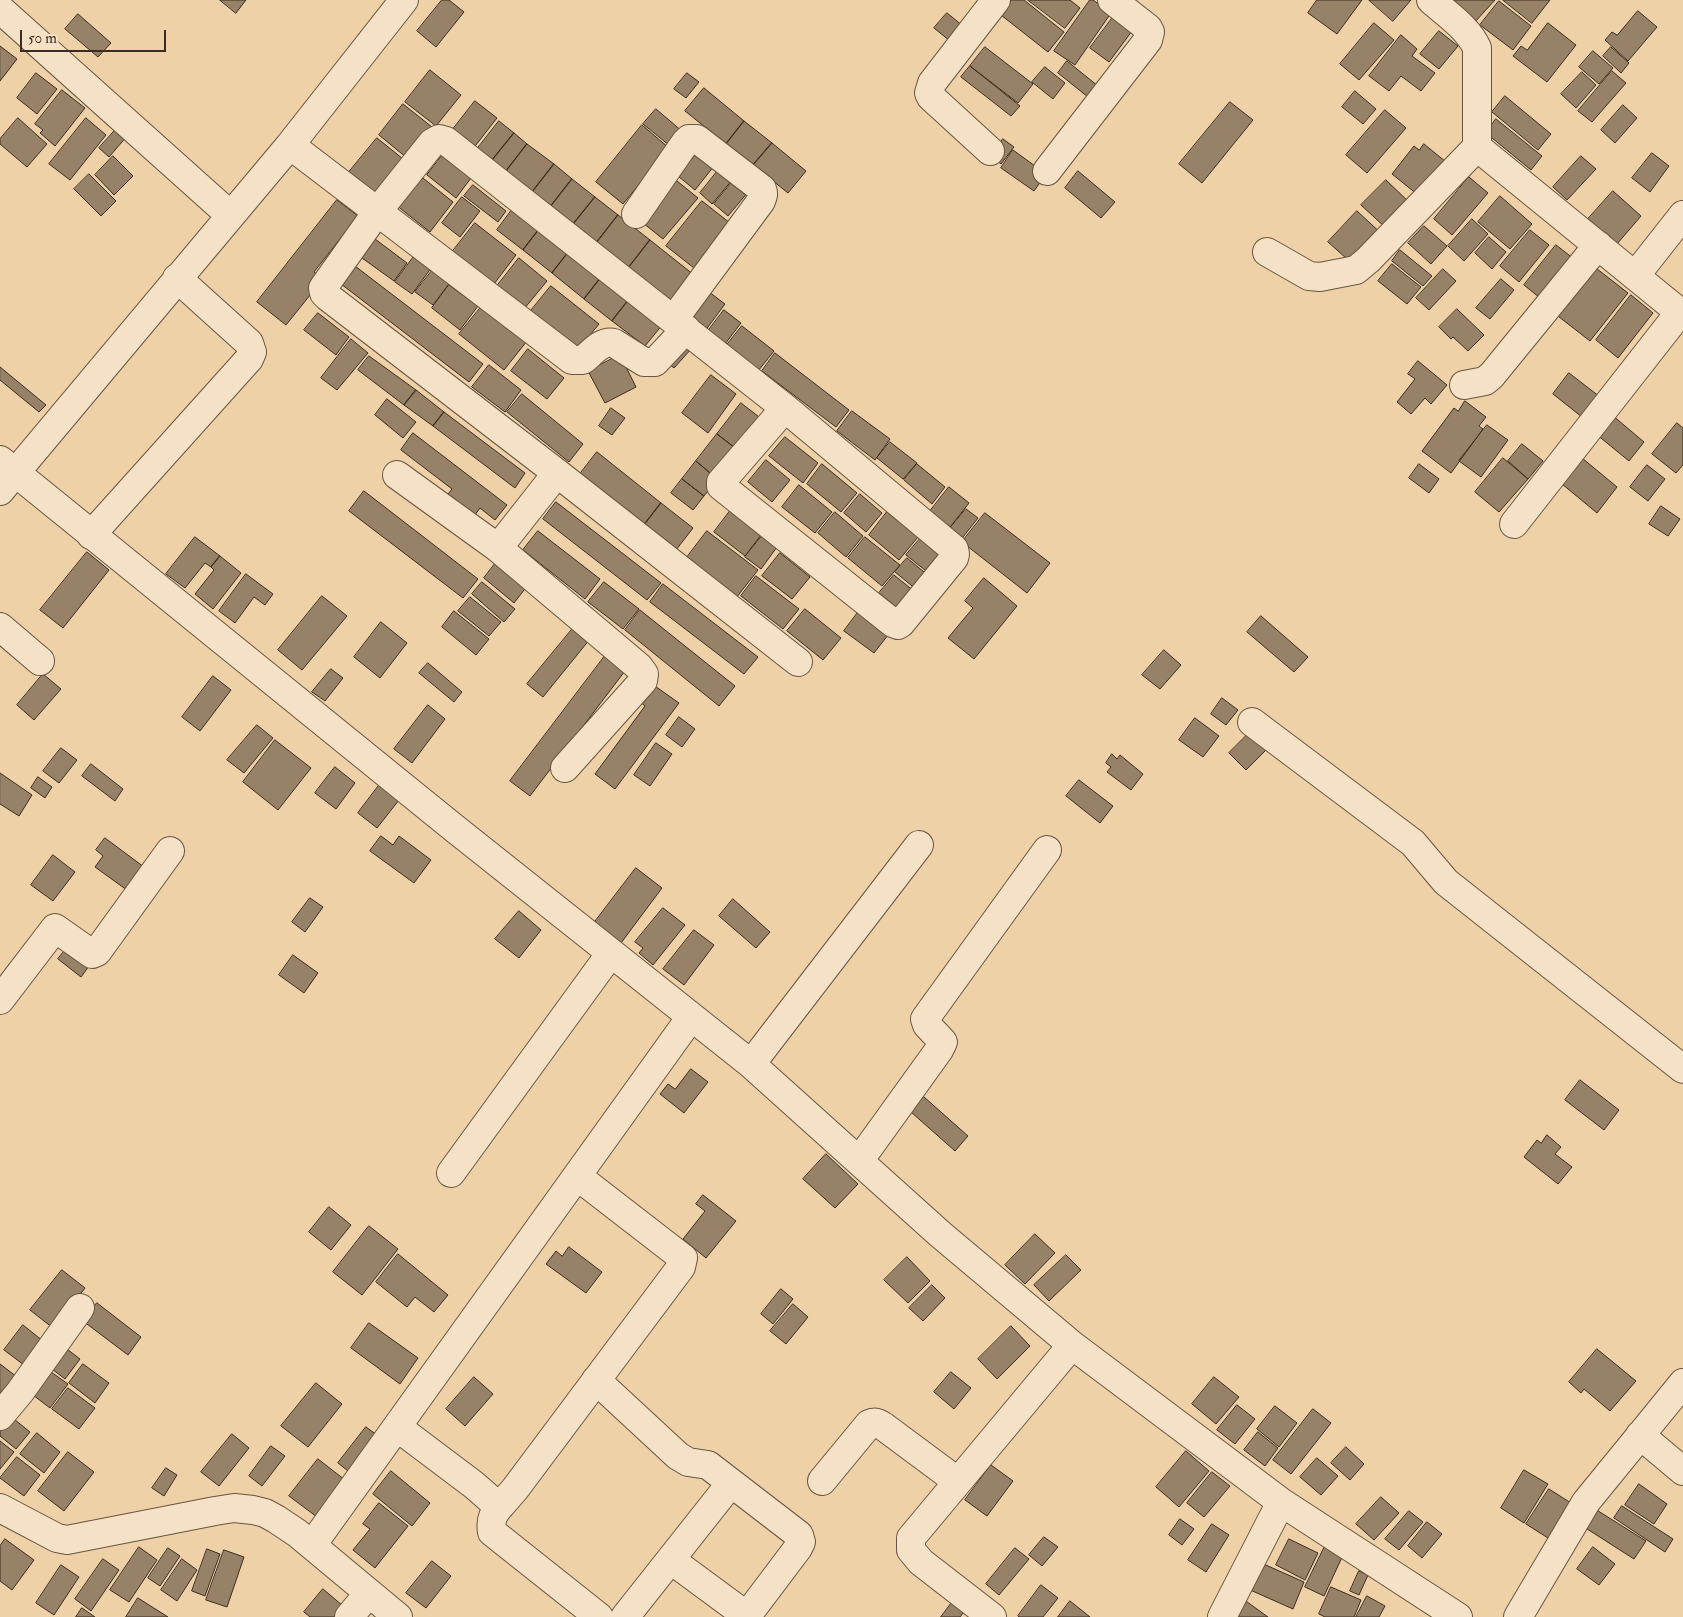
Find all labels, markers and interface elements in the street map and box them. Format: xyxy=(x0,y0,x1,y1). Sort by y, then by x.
scale bar xyxy=(22,20,169,52)
text: 50 m xyxy=(28,29,57,48)

